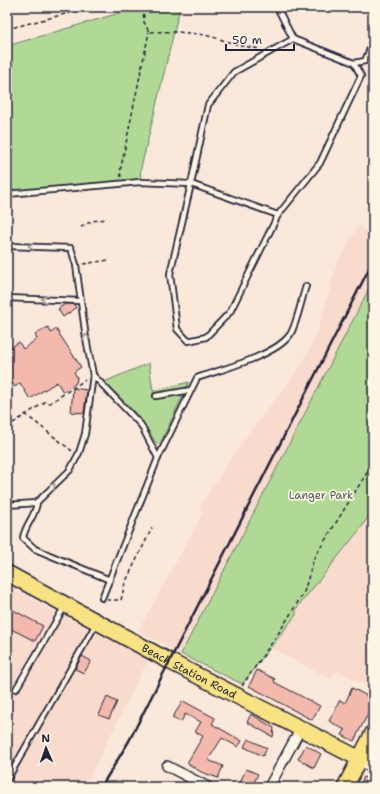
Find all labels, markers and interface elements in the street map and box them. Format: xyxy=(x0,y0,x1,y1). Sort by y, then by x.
scale bar xyxy=(226,26,294,52)
text: 50 m xyxy=(232,32,262,48)
one-way arrow xyxy=(28,242,34,251)
one-way arrow xyxy=(41,295,47,303)
one-way arrow xyxy=(82,333,91,340)
one-way arrow xyxy=(48,483,56,491)
park label: Langer Park xyxy=(289,488,353,503)
street label: Beach Station Road xyxy=(139,641,239,702)
north arrow xyxy=(26,728,66,768)
text: N xyxy=(41,731,51,746)

